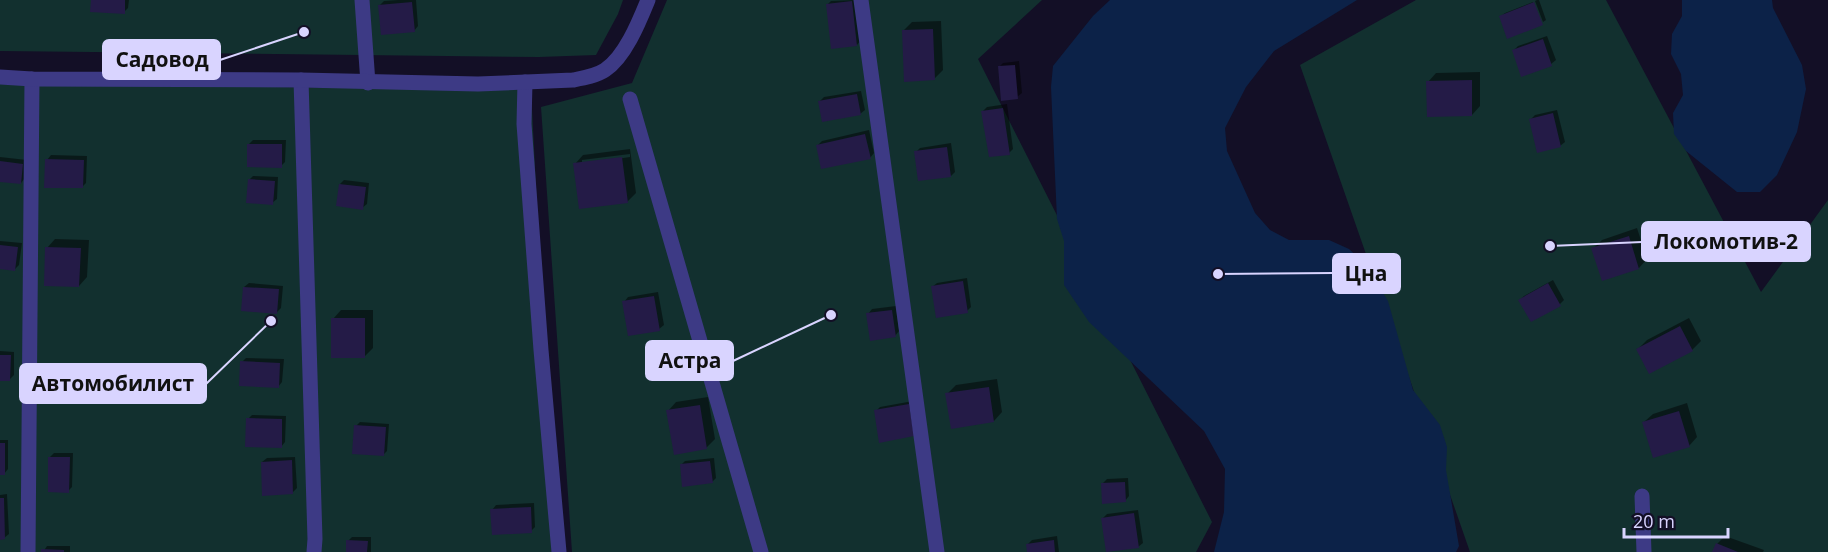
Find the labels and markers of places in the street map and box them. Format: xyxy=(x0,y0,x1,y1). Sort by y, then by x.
callout: Садовод xyxy=(103,40,220,79)
callout: Локомотив-2 xyxy=(1642,222,1810,261)
callout: Цна xyxy=(1333,254,1400,293)
callout: Астра xyxy=(646,341,733,380)
callout: Автомобилист xyxy=(20,364,206,403)

